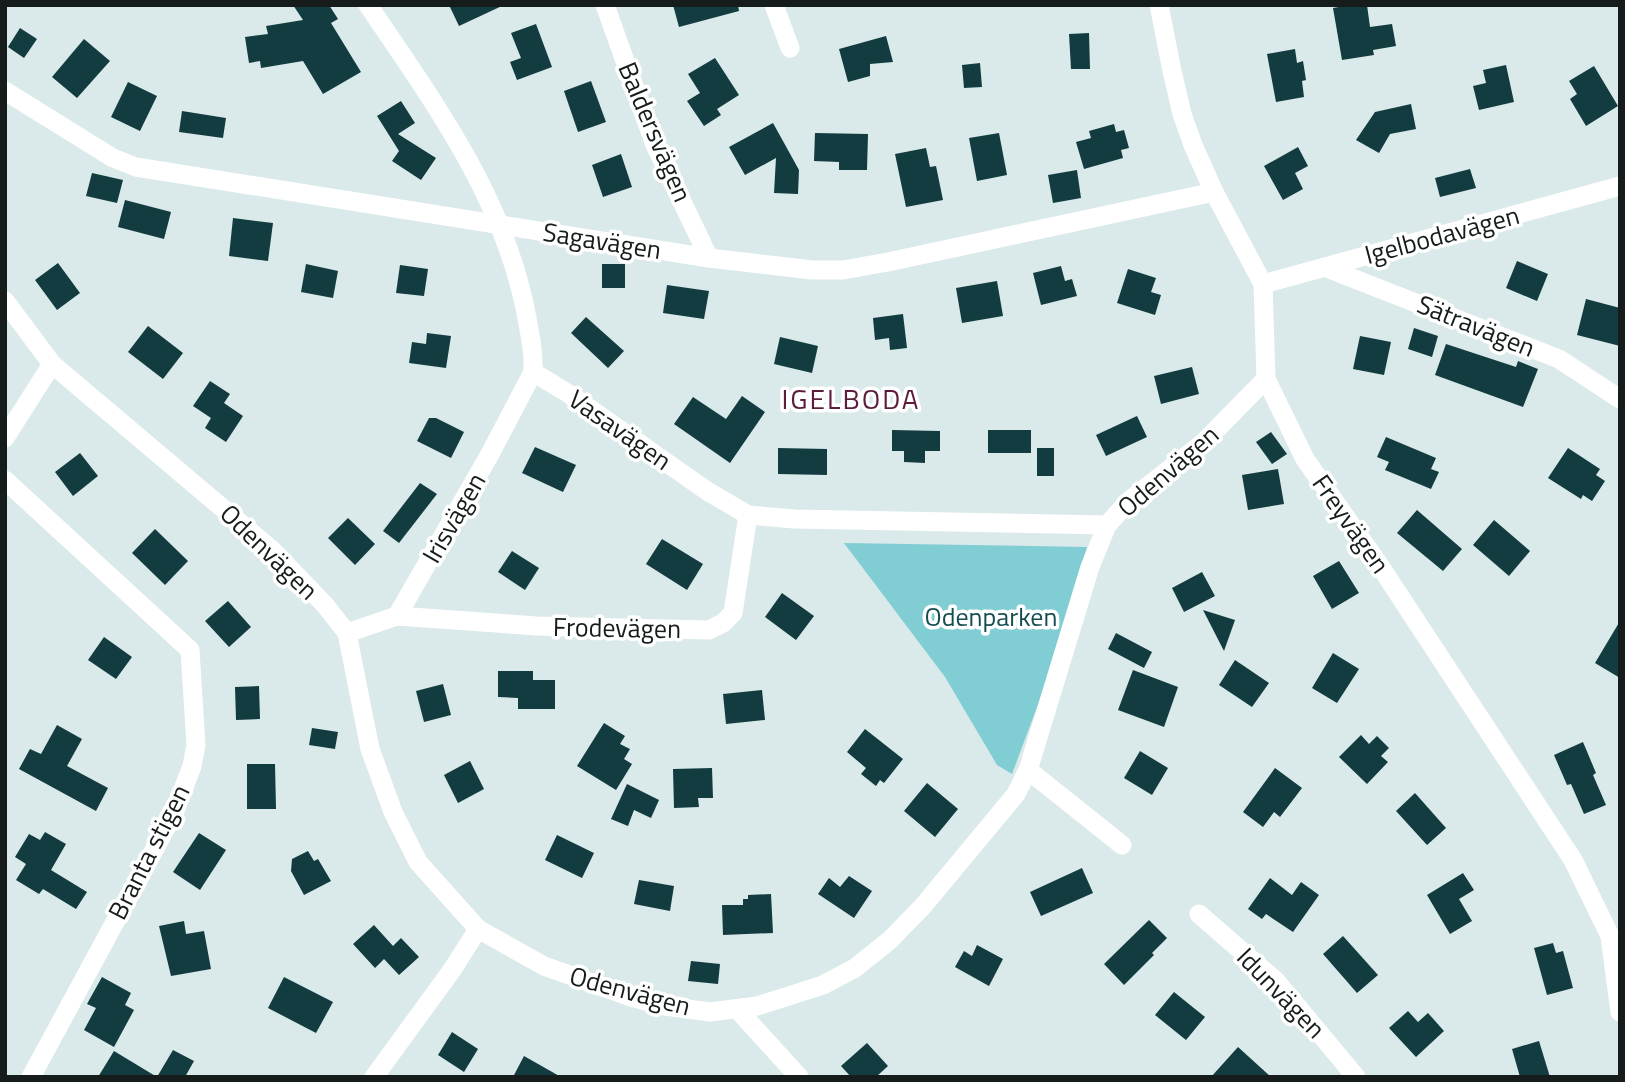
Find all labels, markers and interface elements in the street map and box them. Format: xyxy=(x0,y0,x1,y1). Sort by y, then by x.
street label: Baldersvägen xyxy=(608,56,702,208)
street label: Igelbodavägen xyxy=(1360,195,1523,274)
street label: Sagavägen xyxy=(540,212,664,269)
street label: Sätravägen xyxy=(1411,284,1541,367)
district label: IGELBODA xyxy=(781,377,921,420)
street label: Vasavägen xyxy=(561,380,680,479)
street label: Odenvägen xyxy=(1108,415,1227,526)
street label: Irisvägen xyxy=(412,465,495,570)
street label: Freyvägen xyxy=(1303,466,1400,581)
street label: Odenvägen xyxy=(211,495,327,609)
park label: Odenparken xyxy=(925,597,1057,636)
street label: Frodevägen xyxy=(553,607,681,648)
street label: Branta stigen xyxy=(98,777,199,926)
street label: Idunvägen xyxy=(1228,938,1335,1047)
street label: Odenvägen xyxy=(565,956,695,1025)

